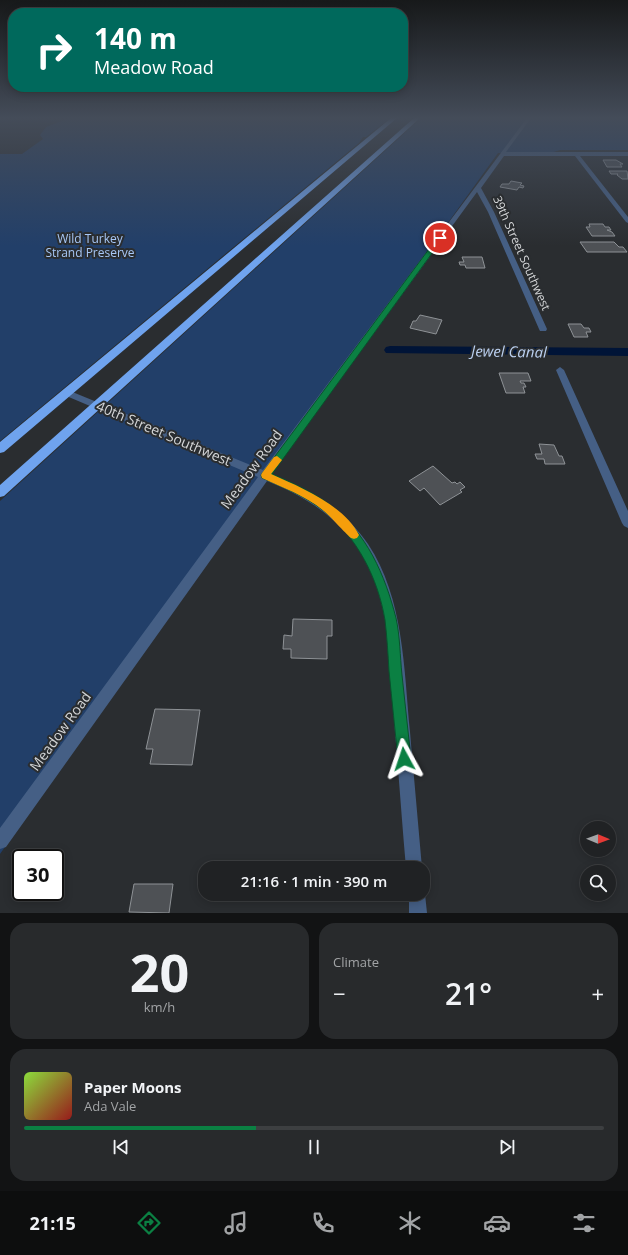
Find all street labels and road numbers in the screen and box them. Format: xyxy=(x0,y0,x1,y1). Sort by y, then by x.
street label: 39th Street Southwest xyxy=(489,193,555,313)
street label: 40th Street Southwest xyxy=(94,396,234,470)
street label: Meadow Road xyxy=(216,426,286,512)
street label: Meadow Road xyxy=(25,688,95,774)

